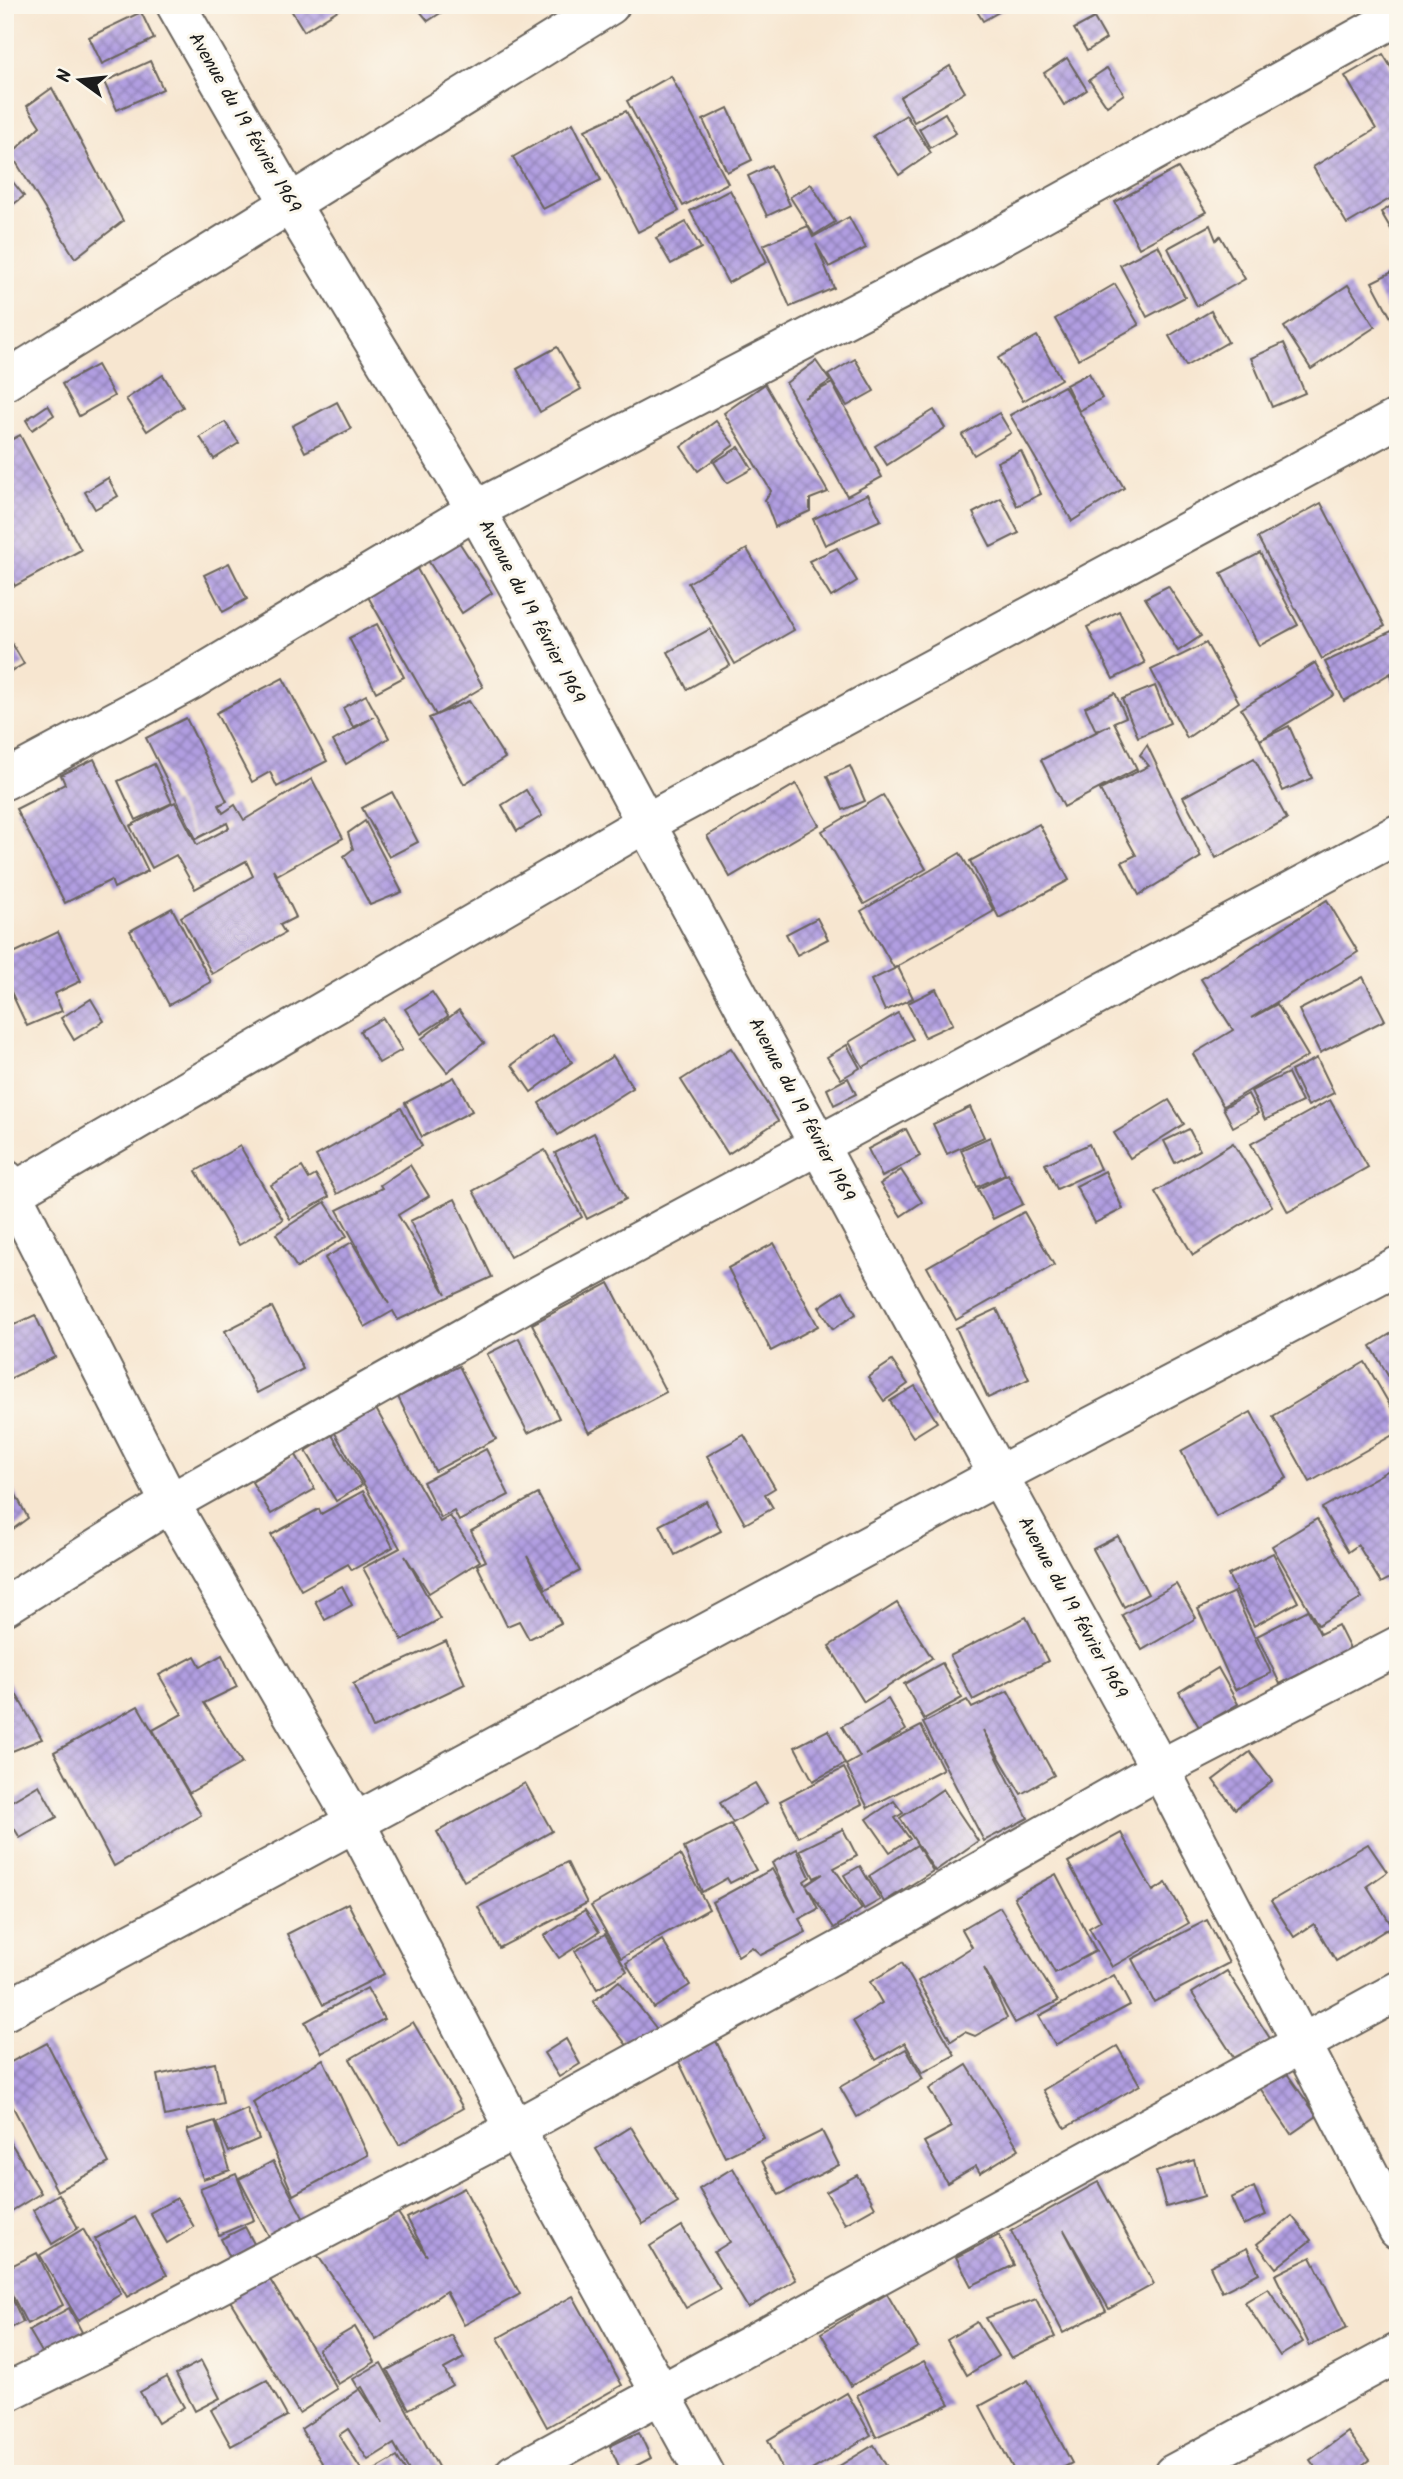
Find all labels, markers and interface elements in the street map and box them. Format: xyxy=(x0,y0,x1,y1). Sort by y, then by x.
street label: Avenue du 19 février 1969 xyxy=(180,27,308,219)
north arrow xyxy=(46,46,116,116)
text: N xyxy=(49,66,82,86)
street label: Avenue du 19 février 1969 xyxy=(470,515,592,709)
street label: Avenue du 19 février 1969 xyxy=(740,1013,862,1207)
street label: Avenue du 19 février 1969 xyxy=(1009,1511,1135,1705)

